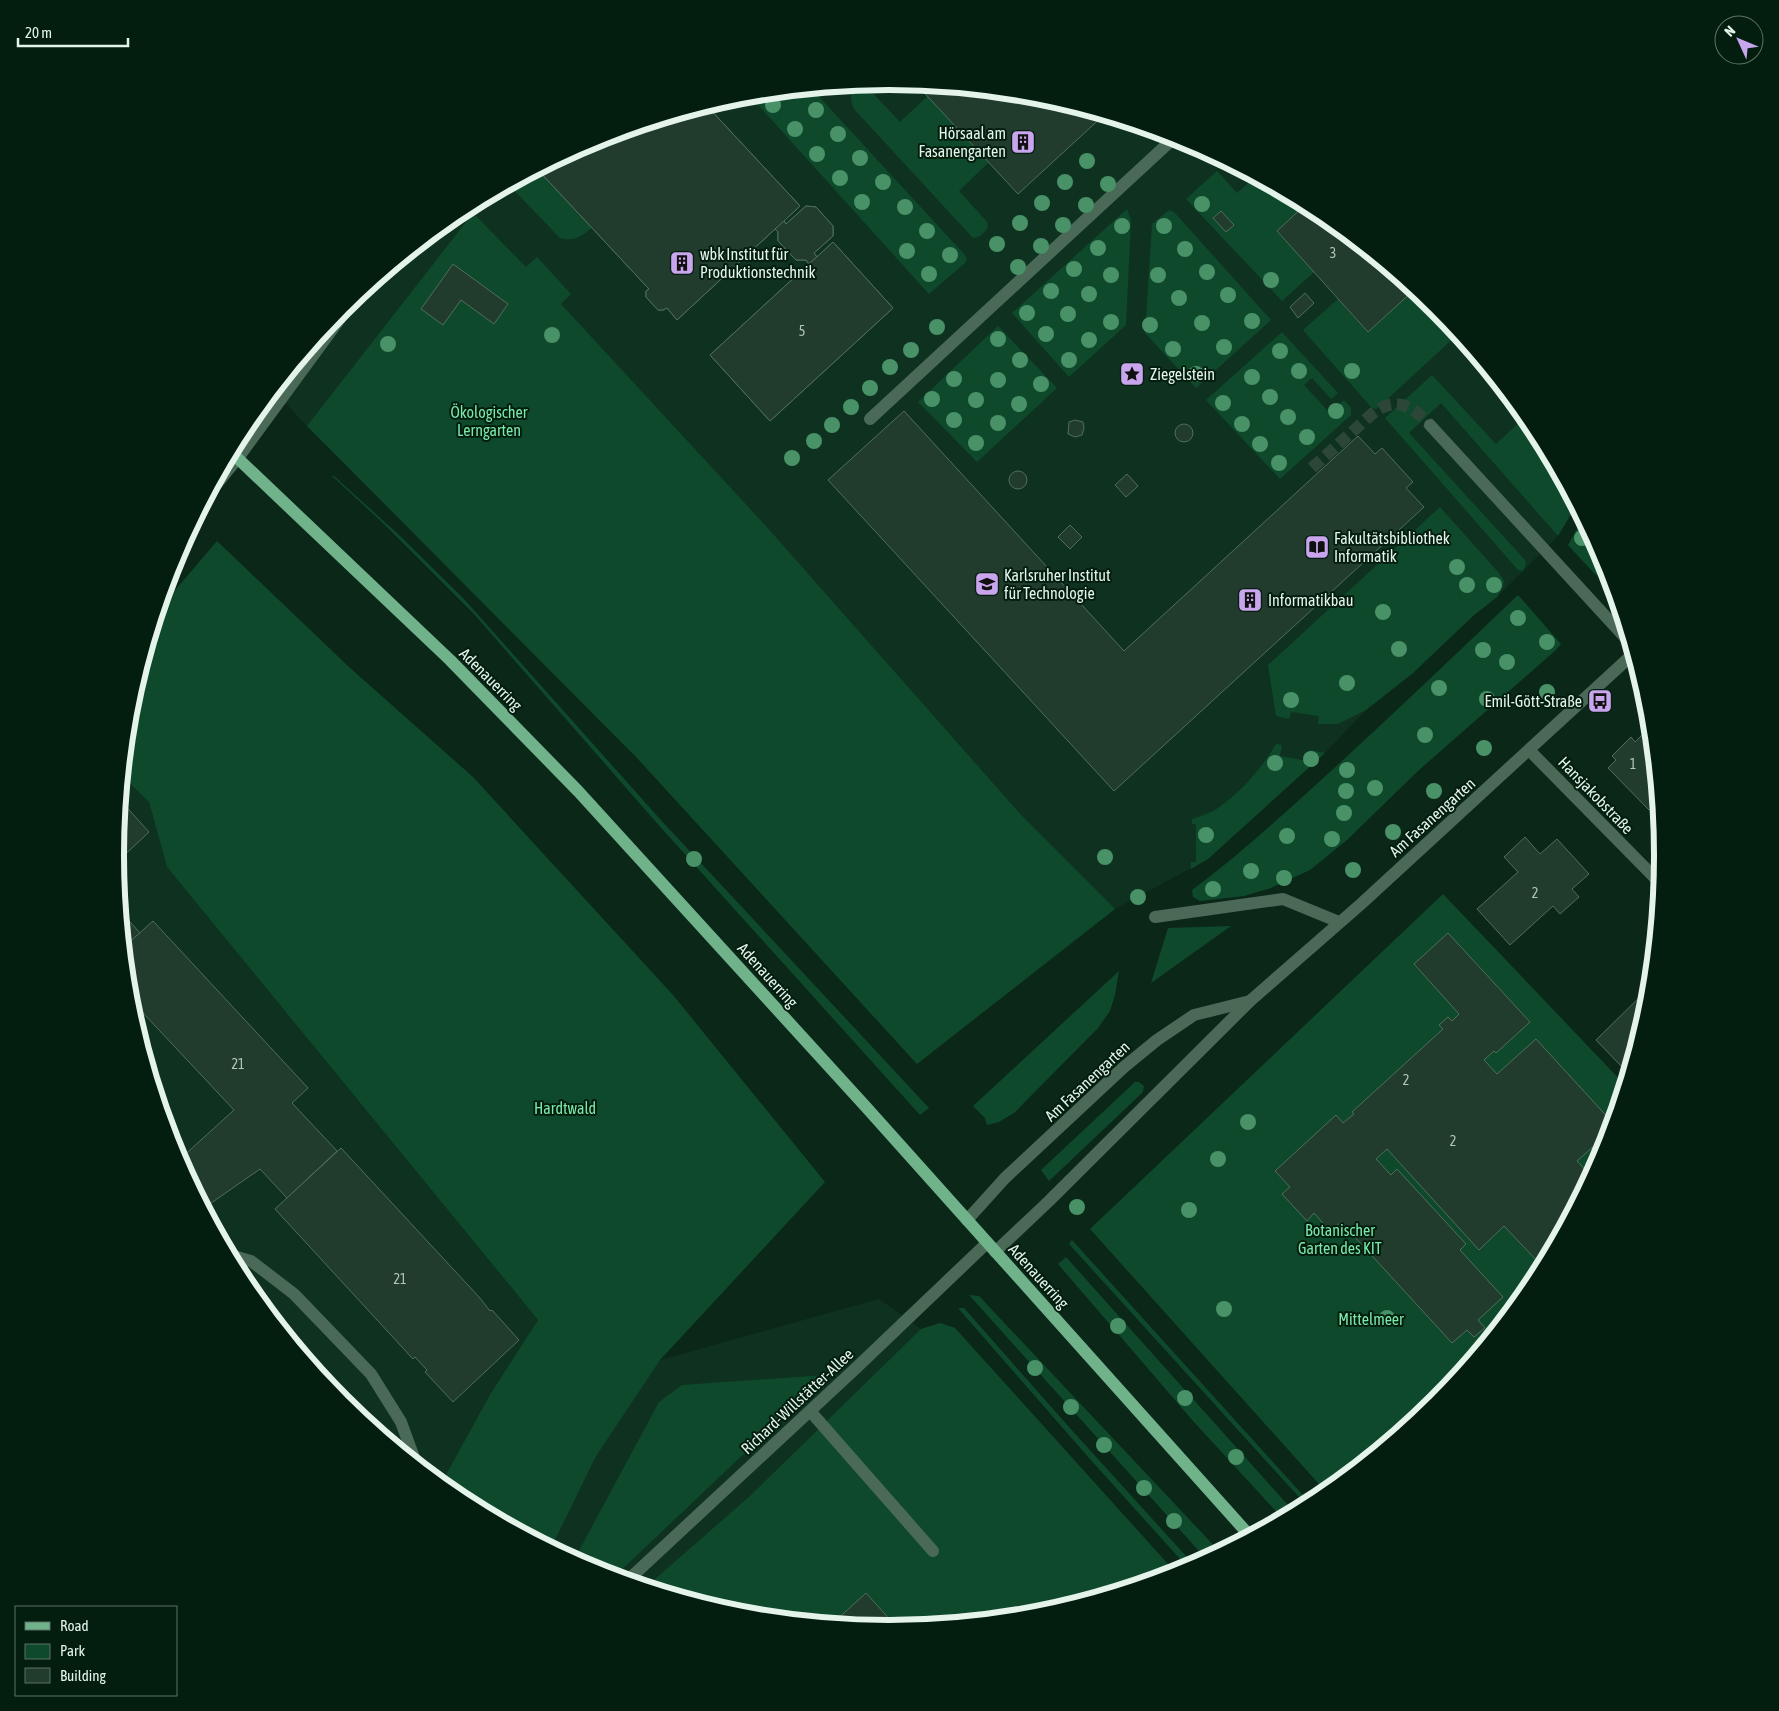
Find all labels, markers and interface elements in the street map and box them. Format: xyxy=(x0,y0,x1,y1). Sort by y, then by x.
scale bar xyxy=(18,15,128,47)
north arrow xyxy=(1714,15,1764,65)
text: N xyxy=(1721,22,1738,39)
text: 20 m xyxy=(25,24,52,41)
place label: Hörsaal am Fasanengarten xyxy=(919,124,1006,161)
building icon: Hörsaal am Fasanengarten xyxy=(1010,129,1036,155)
place label: wbk Institut für Produktionstechnik xyxy=(700,245,815,281)
house number: 3 xyxy=(1330,245,1336,261)
building icon: wbk Institut für Produktionstechnik xyxy=(669,250,695,276)
house number: 5 xyxy=(799,323,805,339)
place icon: Ziegelstein xyxy=(1119,361,1145,387)
place label: Ziegelstein xyxy=(1150,365,1215,384)
park label: Ökologischer Lerngarten xyxy=(450,403,528,440)
place label: Fakultätsbibliothek Informatik xyxy=(1334,529,1450,565)
library icon: Fakultätsbibliothek Informatik xyxy=(1304,534,1330,560)
place label: Karlsruher Institut für Technologie xyxy=(1004,566,1111,603)
school or university icon: Karlsruher Institut für Technologie xyxy=(974,571,1000,597)
building icon: Informatikbau xyxy=(1237,587,1263,613)
place label: Informatikbau xyxy=(1268,591,1354,609)
street label: Adenauerring xyxy=(455,644,526,715)
bus stop icon: Emil-Gött-Straße xyxy=(1587,688,1613,714)
place label: Emil-Gött-Straße xyxy=(1485,692,1582,710)
street label: Hansjakobstraße xyxy=(1554,753,1637,838)
house number: 1 xyxy=(1630,756,1636,772)
street label: Am Fasanengarten xyxy=(1385,774,1479,861)
house number: 2 xyxy=(1532,885,1538,901)
street label: Adenauerring xyxy=(734,939,802,1012)
street label: Am Fasanengarten xyxy=(1041,1037,1134,1125)
house number: 21 xyxy=(231,1056,245,1072)
house number: 2 xyxy=(1403,1072,1409,1088)
park label: Hardtwald xyxy=(534,1099,596,1117)
house number: 2 xyxy=(1450,1133,1456,1149)
park label: Botanischer Garten des KIT xyxy=(1298,1221,1382,1257)
street label: Adenauerring xyxy=(1005,1240,1073,1313)
house number: 21 xyxy=(393,1271,407,1287)
park label: Mittelmeer xyxy=(1338,1310,1404,1328)
street label: Richard-Willstätter-Allee xyxy=(737,1345,857,1457)
legend xyxy=(15,1606,178,1696)
text: Road xyxy=(60,1617,89,1634)
text: Park xyxy=(60,1642,85,1659)
text: Building xyxy=(60,1667,106,1684)

